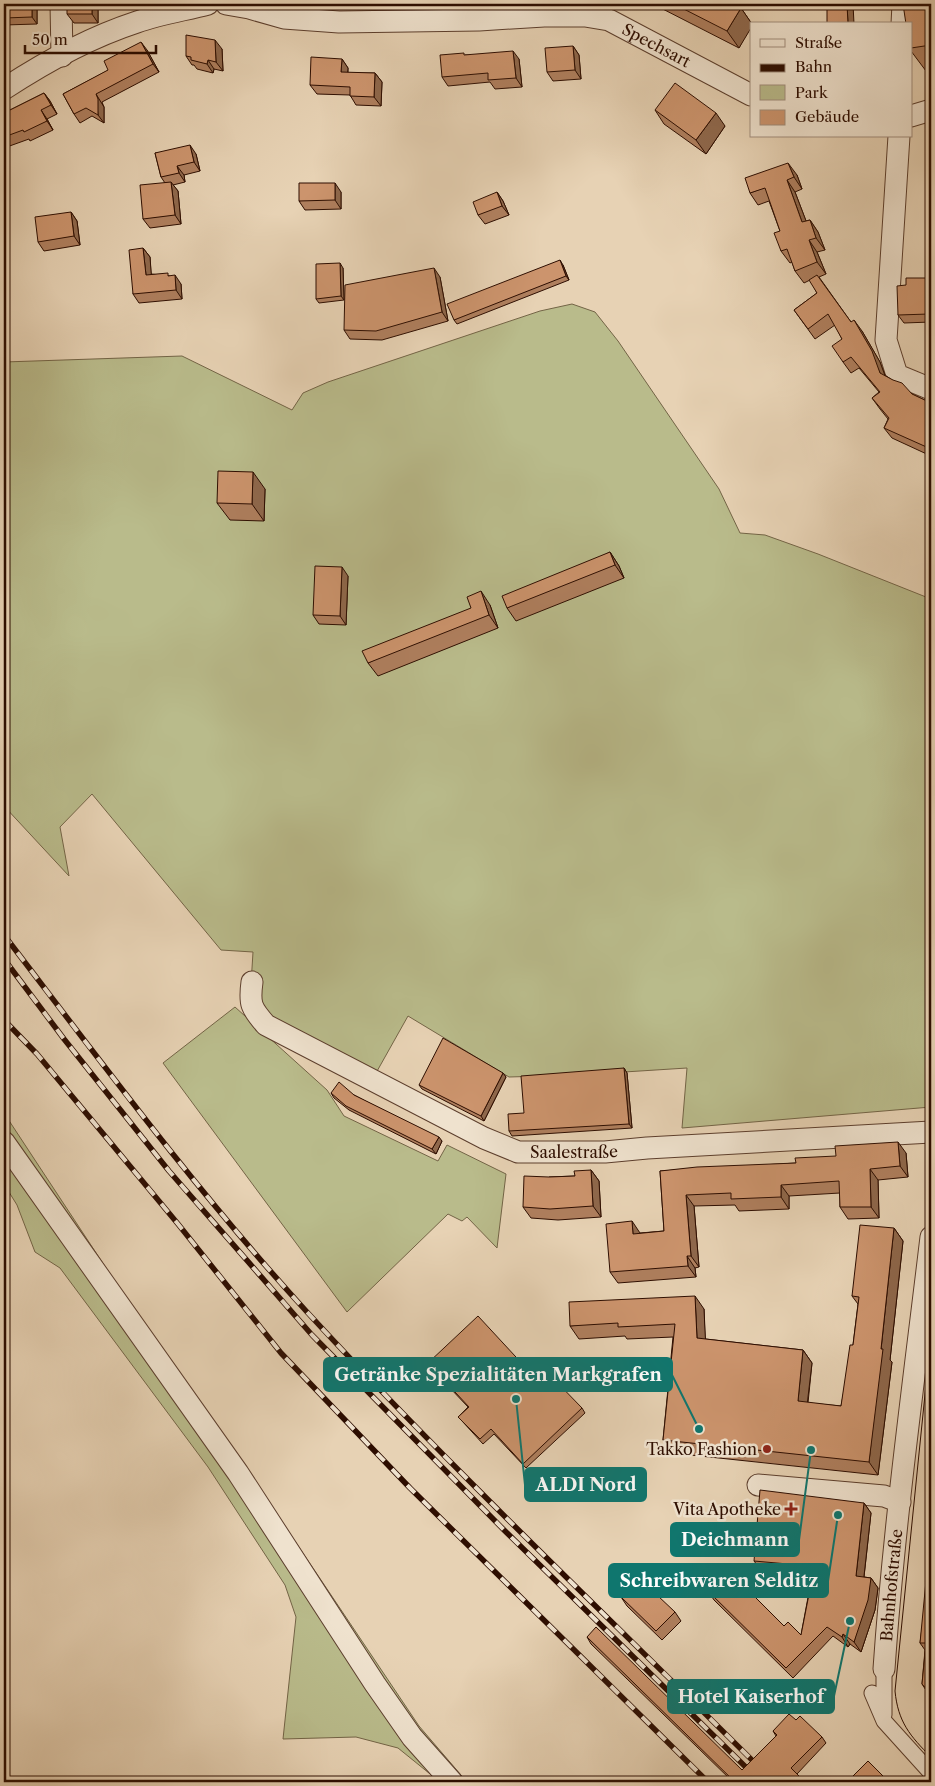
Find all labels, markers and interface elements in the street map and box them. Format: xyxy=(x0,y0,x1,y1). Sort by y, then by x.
street label: Spechsart xyxy=(619,19,694,71)
scale bar xyxy=(25,22,156,54)
legend xyxy=(750,22,912,138)
text: 50 m xyxy=(32,30,68,49)
text: Straße xyxy=(795,33,842,52)
text: Bahn xyxy=(795,57,833,76)
text: Park xyxy=(795,83,829,102)
text: Gebäude xyxy=(795,107,859,126)
street label: Saalestraße xyxy=(530,1141,619,1162)
callout: Getränke Spezialitäten Markgrafen xyxy=(324,1358,672,1391)
text: Getränke Spezialitäten Markgrafen xyxy=(334,1364,662,1386)
place label: Takko Fashion xyxy=(646,1439,757,1459)
marker: Takko Fashion xyxy=(761,1443,773,1455)
callout: ALDI Nord xyxy=(525,1468,646,1501)
text: ALDI Nord xyxy=(534,1474,637,1496)
place label: Vita Apotheke xyxy=(672,1499,781,1519)
marker: Vita Apotheke xyxy=(785,1503,797,1515)
callout: Deichmann xyxy=(671,1523,799,1556)
street label: Bahnhofstraße xyxy=(876,1528,906,1642)
text: Deichmann xyxy=(681,1529,790,1551)
callout: Schreibwaren Selditz xyxy=(609,1564,828,1597)
text: Schreibwaren Selditz xyxy=(620,1570,818,1592)
callout: Hotel Kaiserhof xyxy=(668,1680,834,1713)
text: Hotel Kaiserhof xyxy=(678,1686,827,1708)

